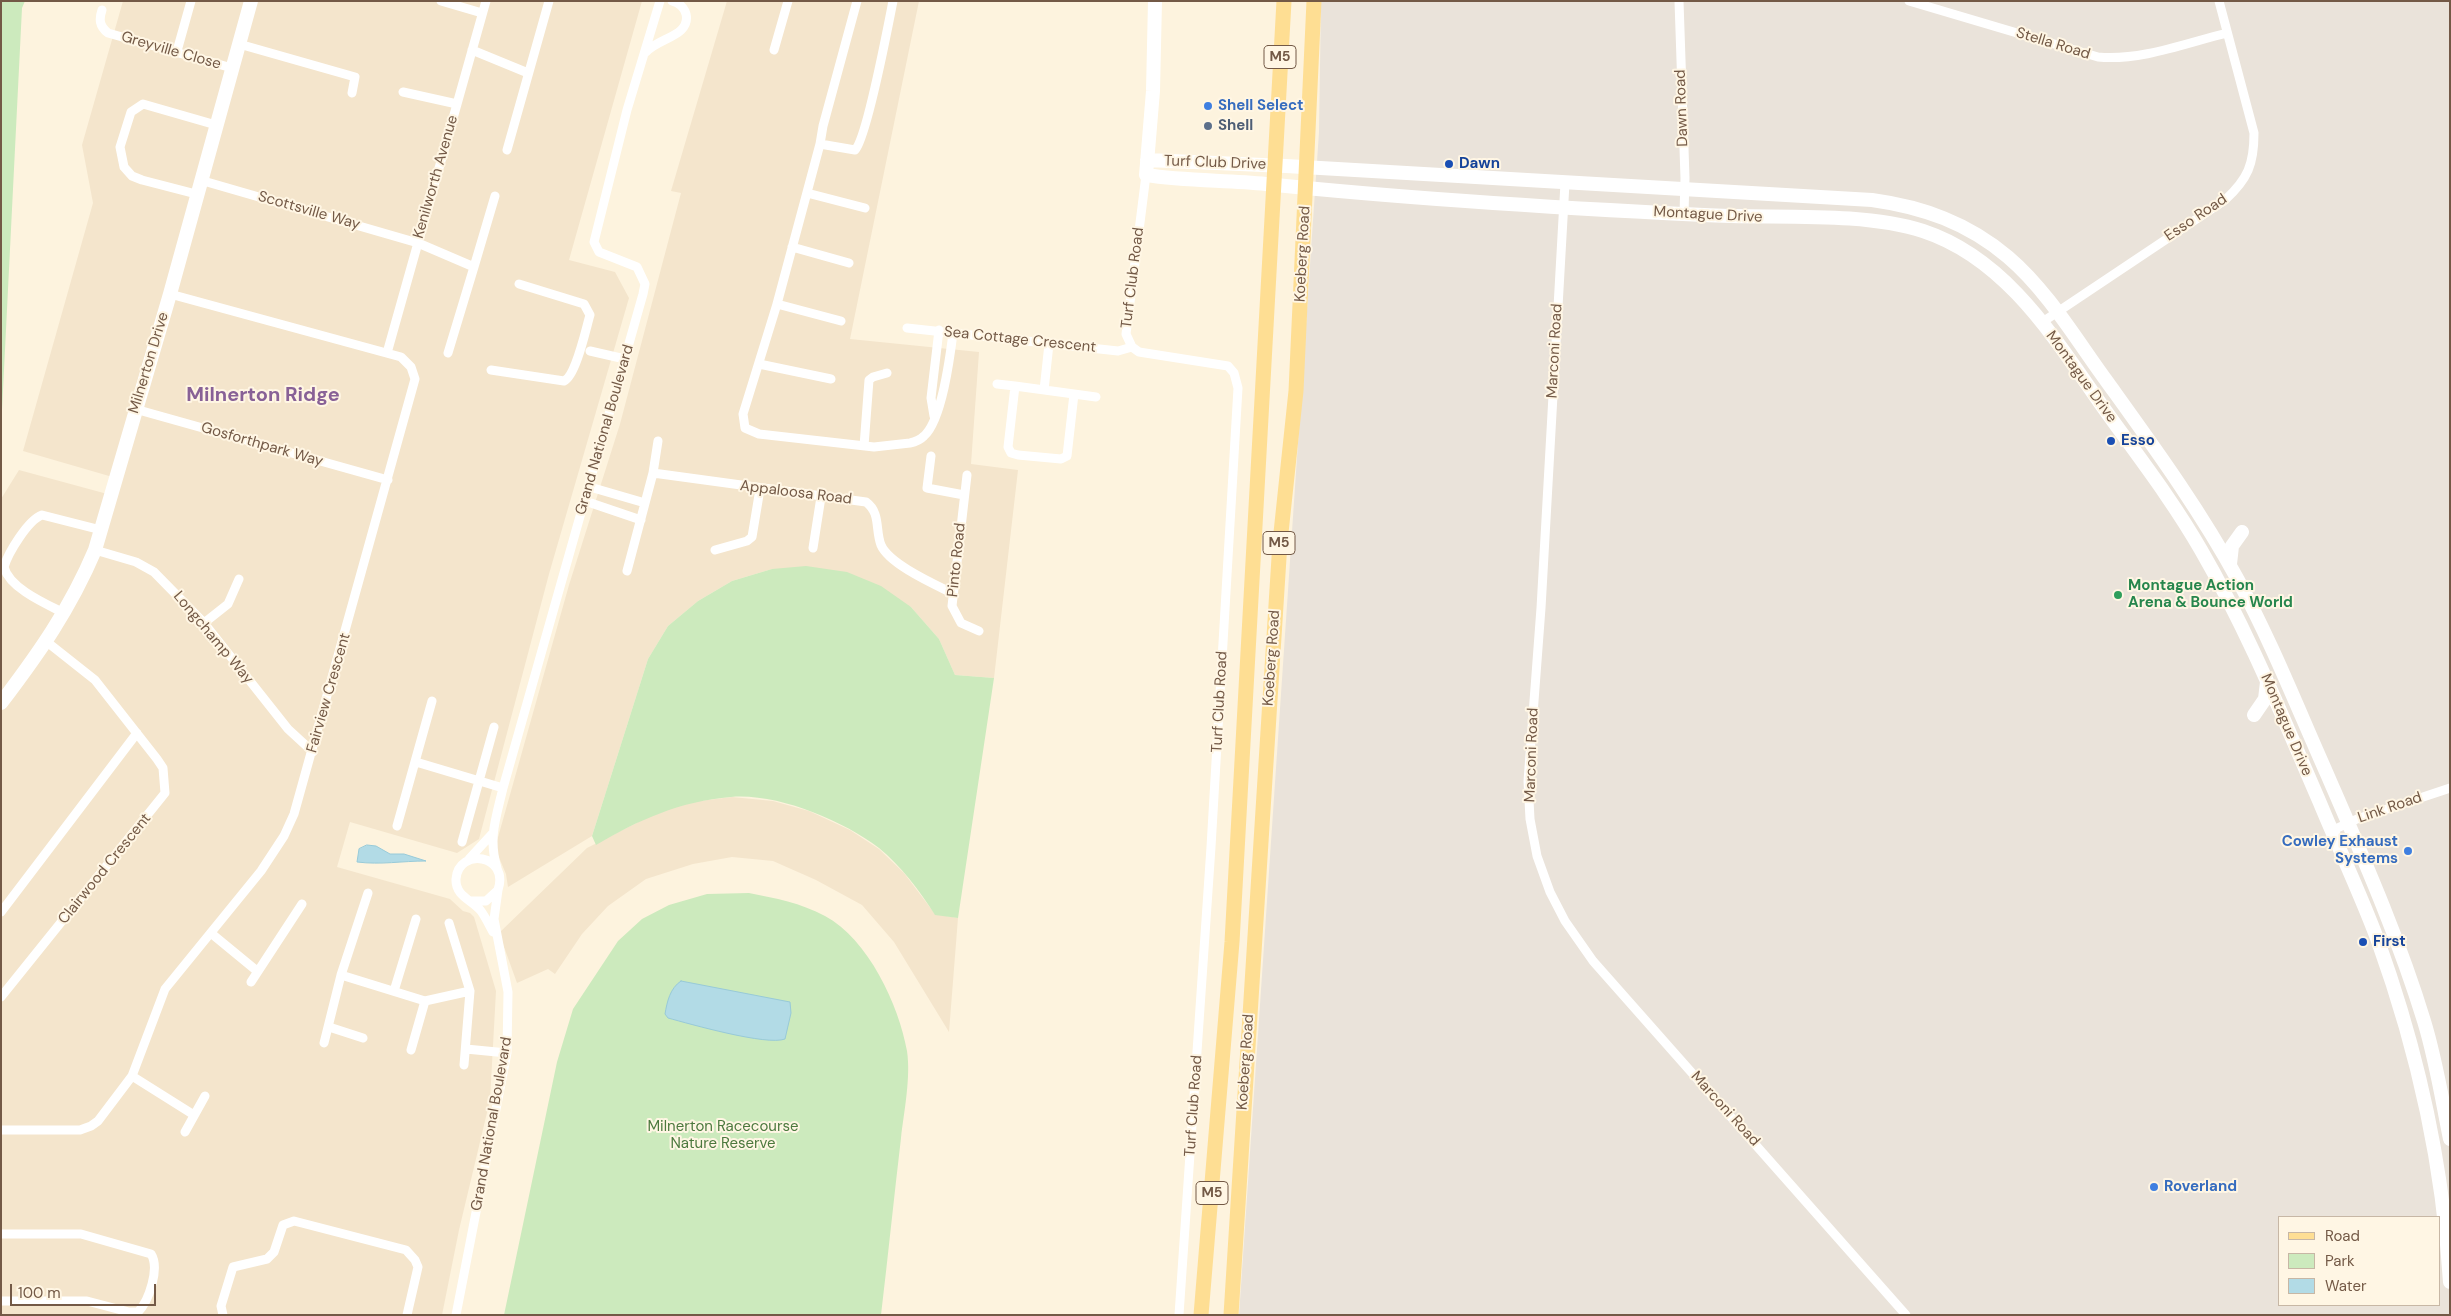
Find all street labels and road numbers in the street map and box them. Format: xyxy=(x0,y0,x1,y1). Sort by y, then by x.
street label: Stella Road xyxy=(2014,24,2092,64)
street label: Greyville Close xyxy=(119,28,223,74)
road number: M5 xyxy=(1264,46,1296,68)
street label: Dawn Road xyxy=(1672,69,1692,147)
street label: Kenilworth Avenue xyxy=(410,113,462,241)
street label: Turf Club Drive xyxy=(1163,152,1267,174)
street label: Scottsville Way xyxy=(256,188,362,234)
street label: Esso Road xyxy=(2161,191,2231,245)
street label: Montague Drive xyxy=(1653,203,1763,227)
street label: Koeberg Road xyxy=(1291,205,1315,303)
street label: Turf Club Road xyxy=(1118,226,1148,330)
street label: Marconi Road xyxy=(1544,303,1566,399)
street label: Milnerton Drive xyxy=(125,310,173,416)
street label: Sea Cottage Crescent xyxy=(943,323,1097,357)
street label: Montague Drive xyxy=(2042,328,2120,426)
street label: Grand National Boulevard xyxy=(572,343,638,517)
street label: Gosforthpark Way xyxy=(199,419,325,471)
street label: Appaloosa Road xyxy=(739,477,853,509)
street label: Pinto Road xyxy=(944,522,970,598)
road number: M5 xyxy=(1263,532,1295,554)
street label: Longchamp Way xyxy=(169,588,257,688)
street label: Koeberg Road xyxy=(1260,609,1284,707)
street label: Fairview Crescent xyxy=(303,631,355,755)
street label: Turf Club Road xyxy=(1208,651,1232,753)
street label: Montague Drive xyxy=(2256,671,2316,779)
street label: Marconi Road xyxy=(1521,707,1543,803)
street label: Link Road xyxy=(2356,789,2424,827)
street label: Clairwood Crescent xyxy=(55,810,155,928)
street label: Koeberg Road xyxy=(1234,1013,1258,1111)
street label: Grand National Boulevard xyxy=(468,1036,516,1212)
street label: Turf Club Road xyxy=(1181,1055,1207,1157)
street label: Marconi Road xyxy=(1687,1068,1763,1150)
road number: M5 xyxy=(1196,1182,1228,1204)

